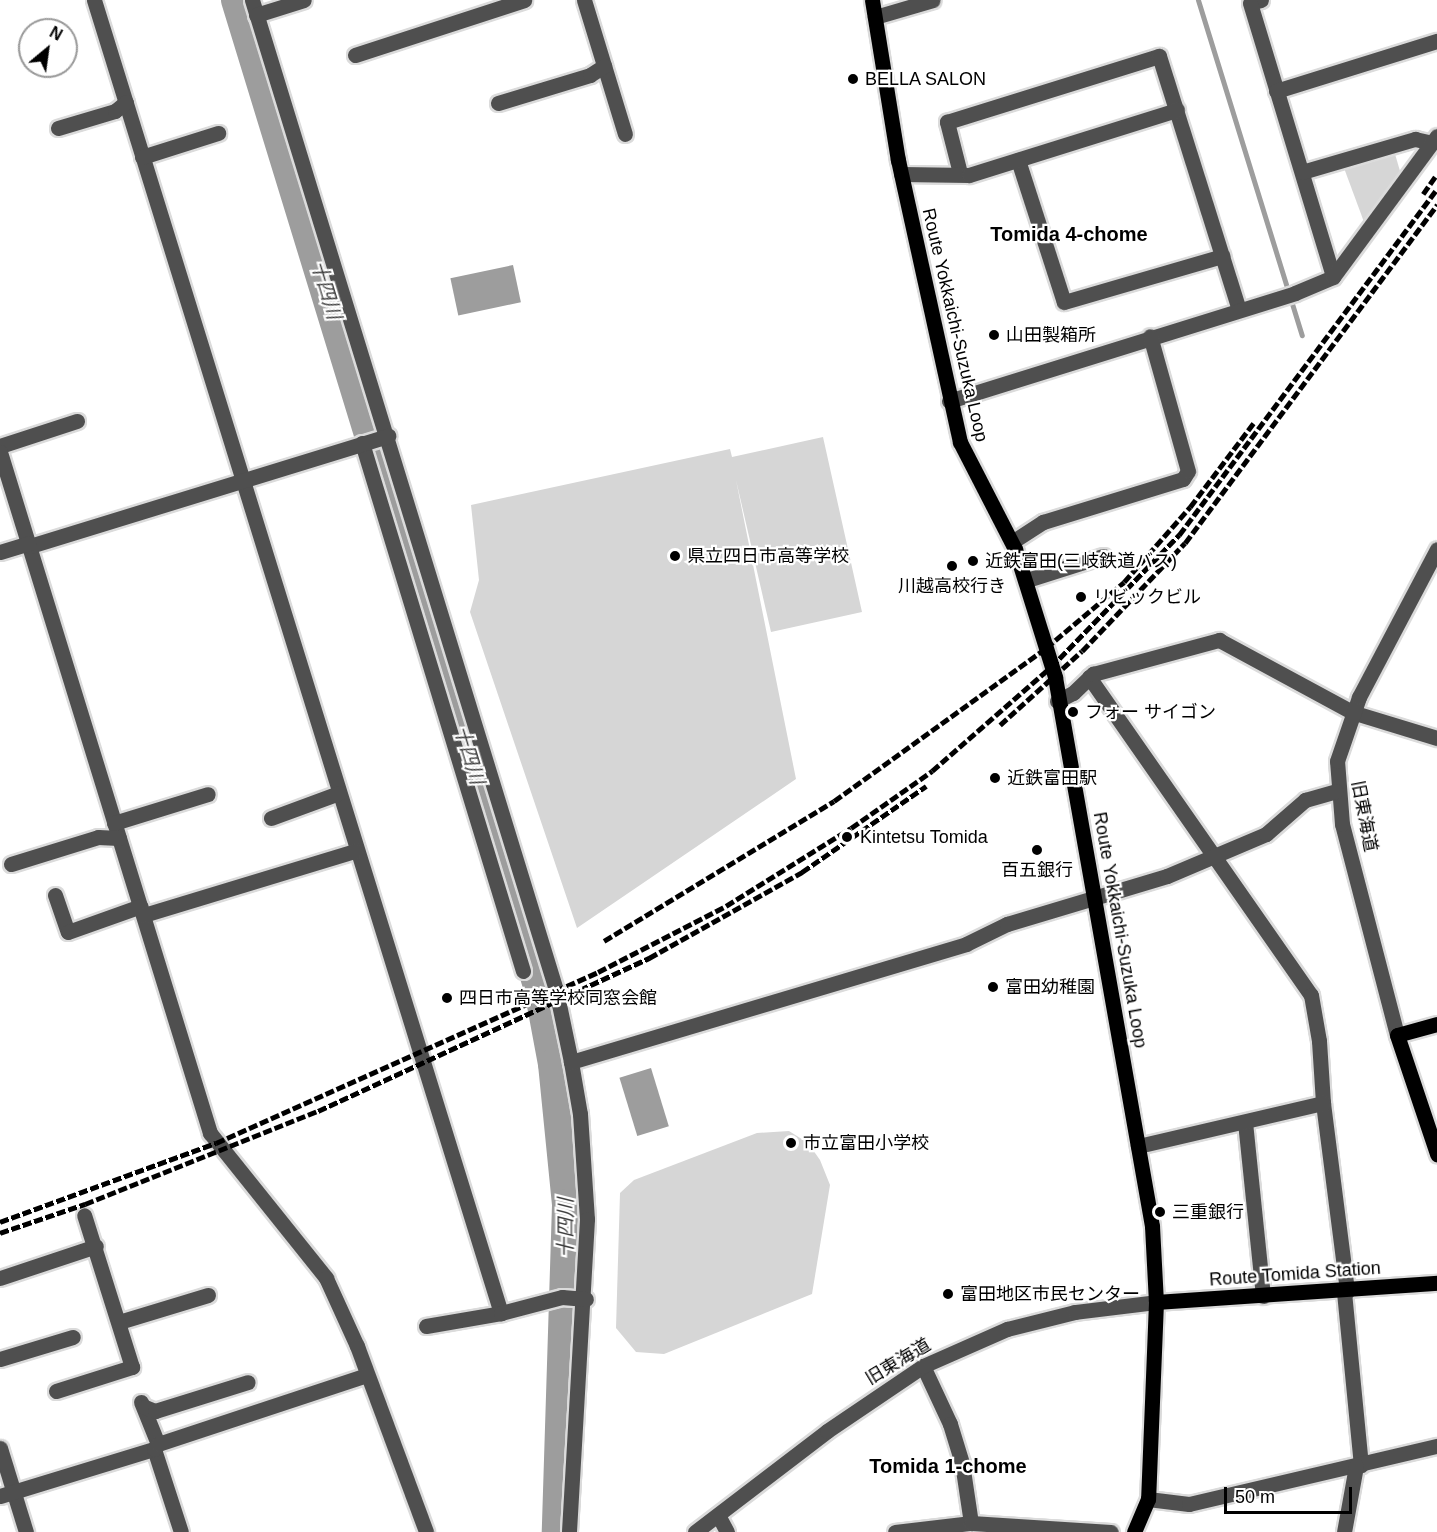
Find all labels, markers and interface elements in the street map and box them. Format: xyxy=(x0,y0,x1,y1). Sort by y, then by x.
north arrow xyxy=(18,18,78,78)
text: N xyxy=(47,23,65,44)
place label: BELLA SALON xyxy=(865,68,987,90)
marker: BELLA SALON xyxy=(846,72,860,86)
street label: Route Yokkaichi-Suzuka Loop xyxy=(918,206,992,444)
district label: Tomida 4-chome xyxy=(990,222,1148,246)
water label: 十四川 xyxy=(306,258,346,322)
place label: 山田製箱所 xyxy=(1006,324,1096,346)
marker: 山田製箱所 xyxy=(987,328,1001,342)
place label: 県立四日市高等学校 xyxy=(687,545,849,567)
marker: 県立四日市高等学校 xyxy=(668,549,682,563)
place label: 近鉄富田(三岐鉄道バス) xyxy=(985,550,1177,572)
marker: 近鉄富田(三岐鉄道バス) xyxy=(966,554,980,568)
marker: 川越高校行き xyxy=(945,559,959,573)
place label: 川越高校行き xyxy=(898,575,1006,597)
place label: リビックビル xyxy=(1093,586,1201,608)
marker: リビックビル xyxy=(1074,590,1088,604)
place label: フォー サイゴン xyxy=(1085,701,1216,723)
marker: フォー サイゴン xyxy=(1066,705,1080,719)
water label: 十四川 xyxy=(449,723,489,787)
place label: 近鉄富田駅 xyxy=(1007,767,1097,789)
marker: 近鉄富田駅 xyxy=(988,771,1002,785)
street label: 旧東海道 xyxy=(1347,779,1381,853)
street label: Route Yokkaichi-Suzuka Loop xyxy=(1089,810,1151,1050)
place label: Kintetsu Tomida xyxy=(860,826,988,848)
marker: Kintetsu Tomida xyxy=(838,828,856,846)
marker: 百五銀行 xyxy=(1030,843,1044,857)
place label: 百五銀行 xyxy=(1001,859,1073,881)
place label: 富田幼稚園 xyxy=(1005,976,1095,998)
marker: 富田幼稚園 xyxy=(986,980,1000,994)
place label: 四日市高等学校同窓会館 xyxy=(459,987,657,1009)
marker: 四日市高等学校同窓会館 xyxy=(440,991,454,1005)
place label: 市立富田小学校 xyxy=(803,1132,929,1154)
marker: 市立富田小学校 xyxy=(784,1136,798,1150)
water label: 十四川 xyxy=(554,1198,578,1258)
place label: 三重銀行 xyxy=(1172,1201,1244,1223)
marker: 三重銀行 xyxy=(1153,1205,1167,1219)
street label: Route Tomida Station xyxy=(1208,1257,1382,1291)
place label: 富田地区市民センター xyxy=(960,1283,1140,1305)
marker: 富田地区市民センター xyxy=(941,1287,955,1301)
street label: 旧東海道 xyxy=(862,1334,934,1390)
district label: Tomida 1-chome xyxy=(869,1454,1027,1478)
scale bar xyxy=(1227,1475,1354,1513)
text: 50 m xyxy=(1235,1487,1275,1507)

